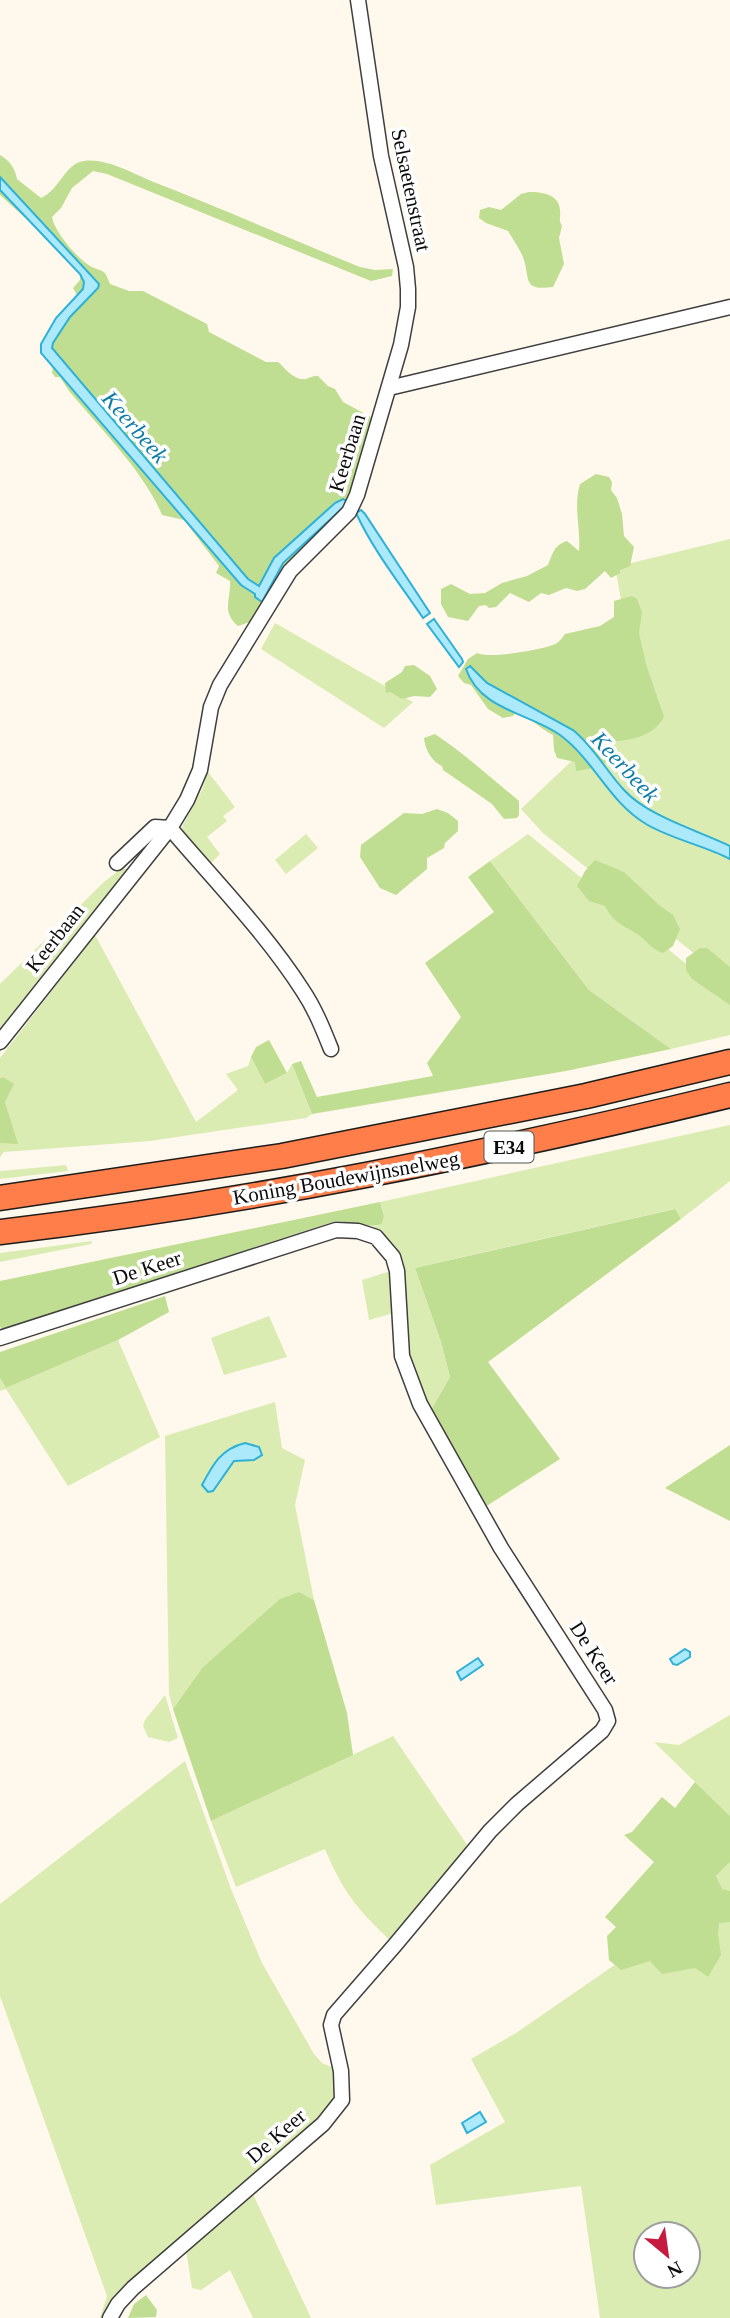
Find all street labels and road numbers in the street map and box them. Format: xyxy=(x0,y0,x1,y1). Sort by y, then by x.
street label: Selsaetenstraat xyxy=(386,126,436,254)
street label: Keerbaan xyxy=(324,411,370,495)
street label: Keerbaan xyxy=(21,899,90,977)
road number: E34 xyxy=(484,1132,534,1162)
street label: Koning Boudewijnsnelweg xyxy=(231,1146,461,1210)
street label: De Keer xyxy=(110,1246,184,1290)
street label: De Keer xyxy=(565,1617,623,1689)
street label: De Keer xyxy=(242,2104,310,2168)

